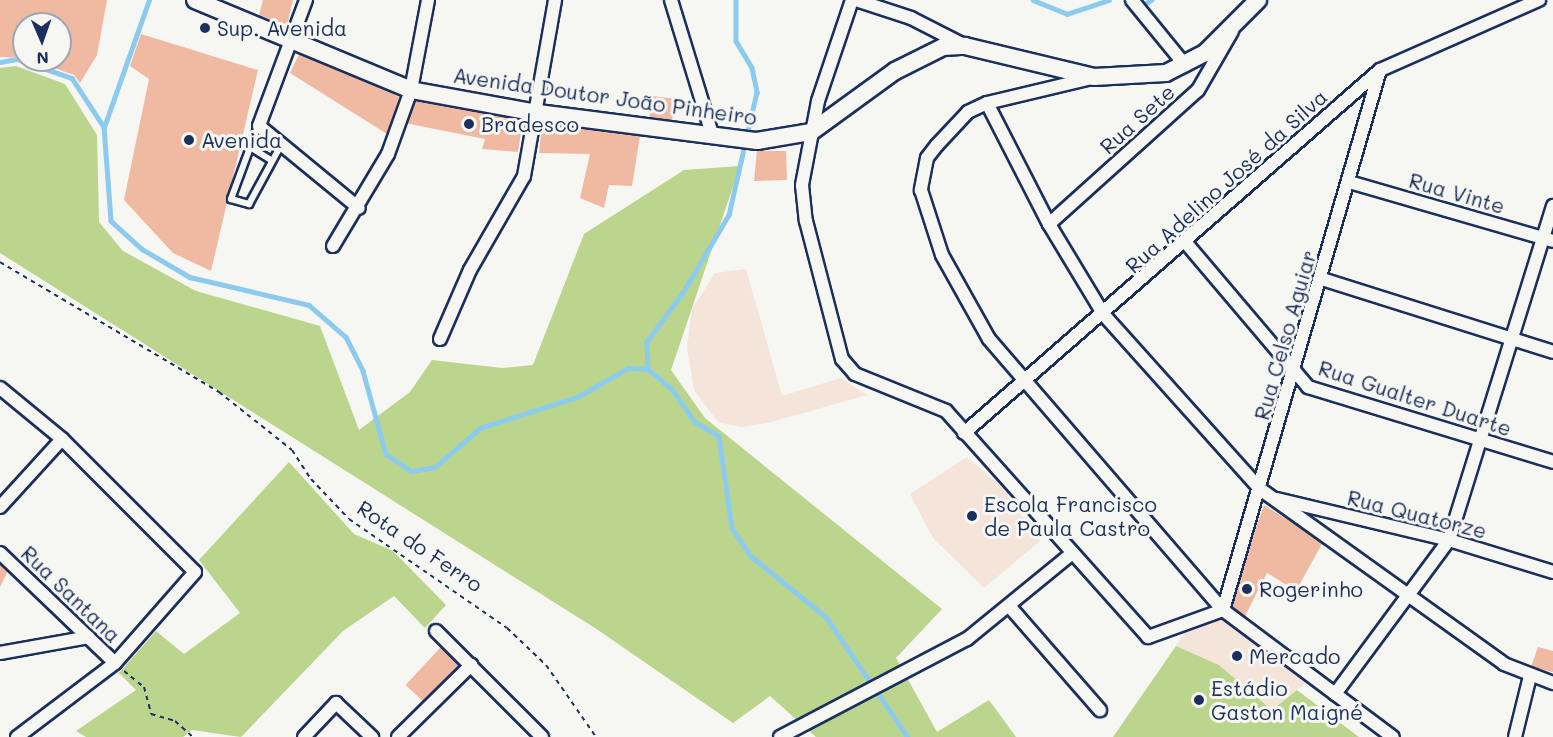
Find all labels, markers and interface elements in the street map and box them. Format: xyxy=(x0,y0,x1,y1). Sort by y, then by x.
north arrow xyxy=(12,12,72,72)
place label: Sup. Avenida xyxy=(217,15,347,41)
marker: Sup. Avenida xyxy=(198,21,212,35)
text: N xyxy=(36,48,49,69)
street label: Avenida Doutor João Pinheiro xyxy=(452,62,758,130)
street label: Rua Sete xyxy=(1094,79,1180,159)
street label: Rua Adelino José da Silva xyxy=(1120,84,1332,278)
place label: Bradesco xyxy=(481,111,579,137)
marker: Bradesco xyxy=(462,117,476,131)
place label: Avenida xyxy=(201,127,282,153)
marker: Avenida xyxy=(182,133,196,147)
street label: Rua Vinte xyxy=(1406,167,1508,219)
street label: Rua Celso Aguiar xyxy=(1249,247,1321,423)
street label: Rua Gualter Duarte xyxy=(1315,355,1515,441)
street label: Rua Quatorze xyxy=(1345,485,1489,543)
place label: Escola Francisco de Paula Castro xyxy=(984,491,1157,541)
street label: Rota do Ferro xyxy=(353,495,487,597)
marker: Escola Francisco de Paula Castro xyxy=(965,509,979,523)
street label: Rua Santana xyxy=(16,540,126,648)
place label: Rogerinho xyxy=(1259,576,1363,602)
marker: Rogerinho xyxy=(1240,582,1254,596)
place label: Mercado xyxy=(1249,643,1340,669)
marker: Mercado xyxy=(1230,649,1244,663)
place label: Estádio Gaston Maigné xyxy=(1211,675,1363,725)
marker: Estádio Gaston Maigné xyxy=(1192,693,1206,707)

